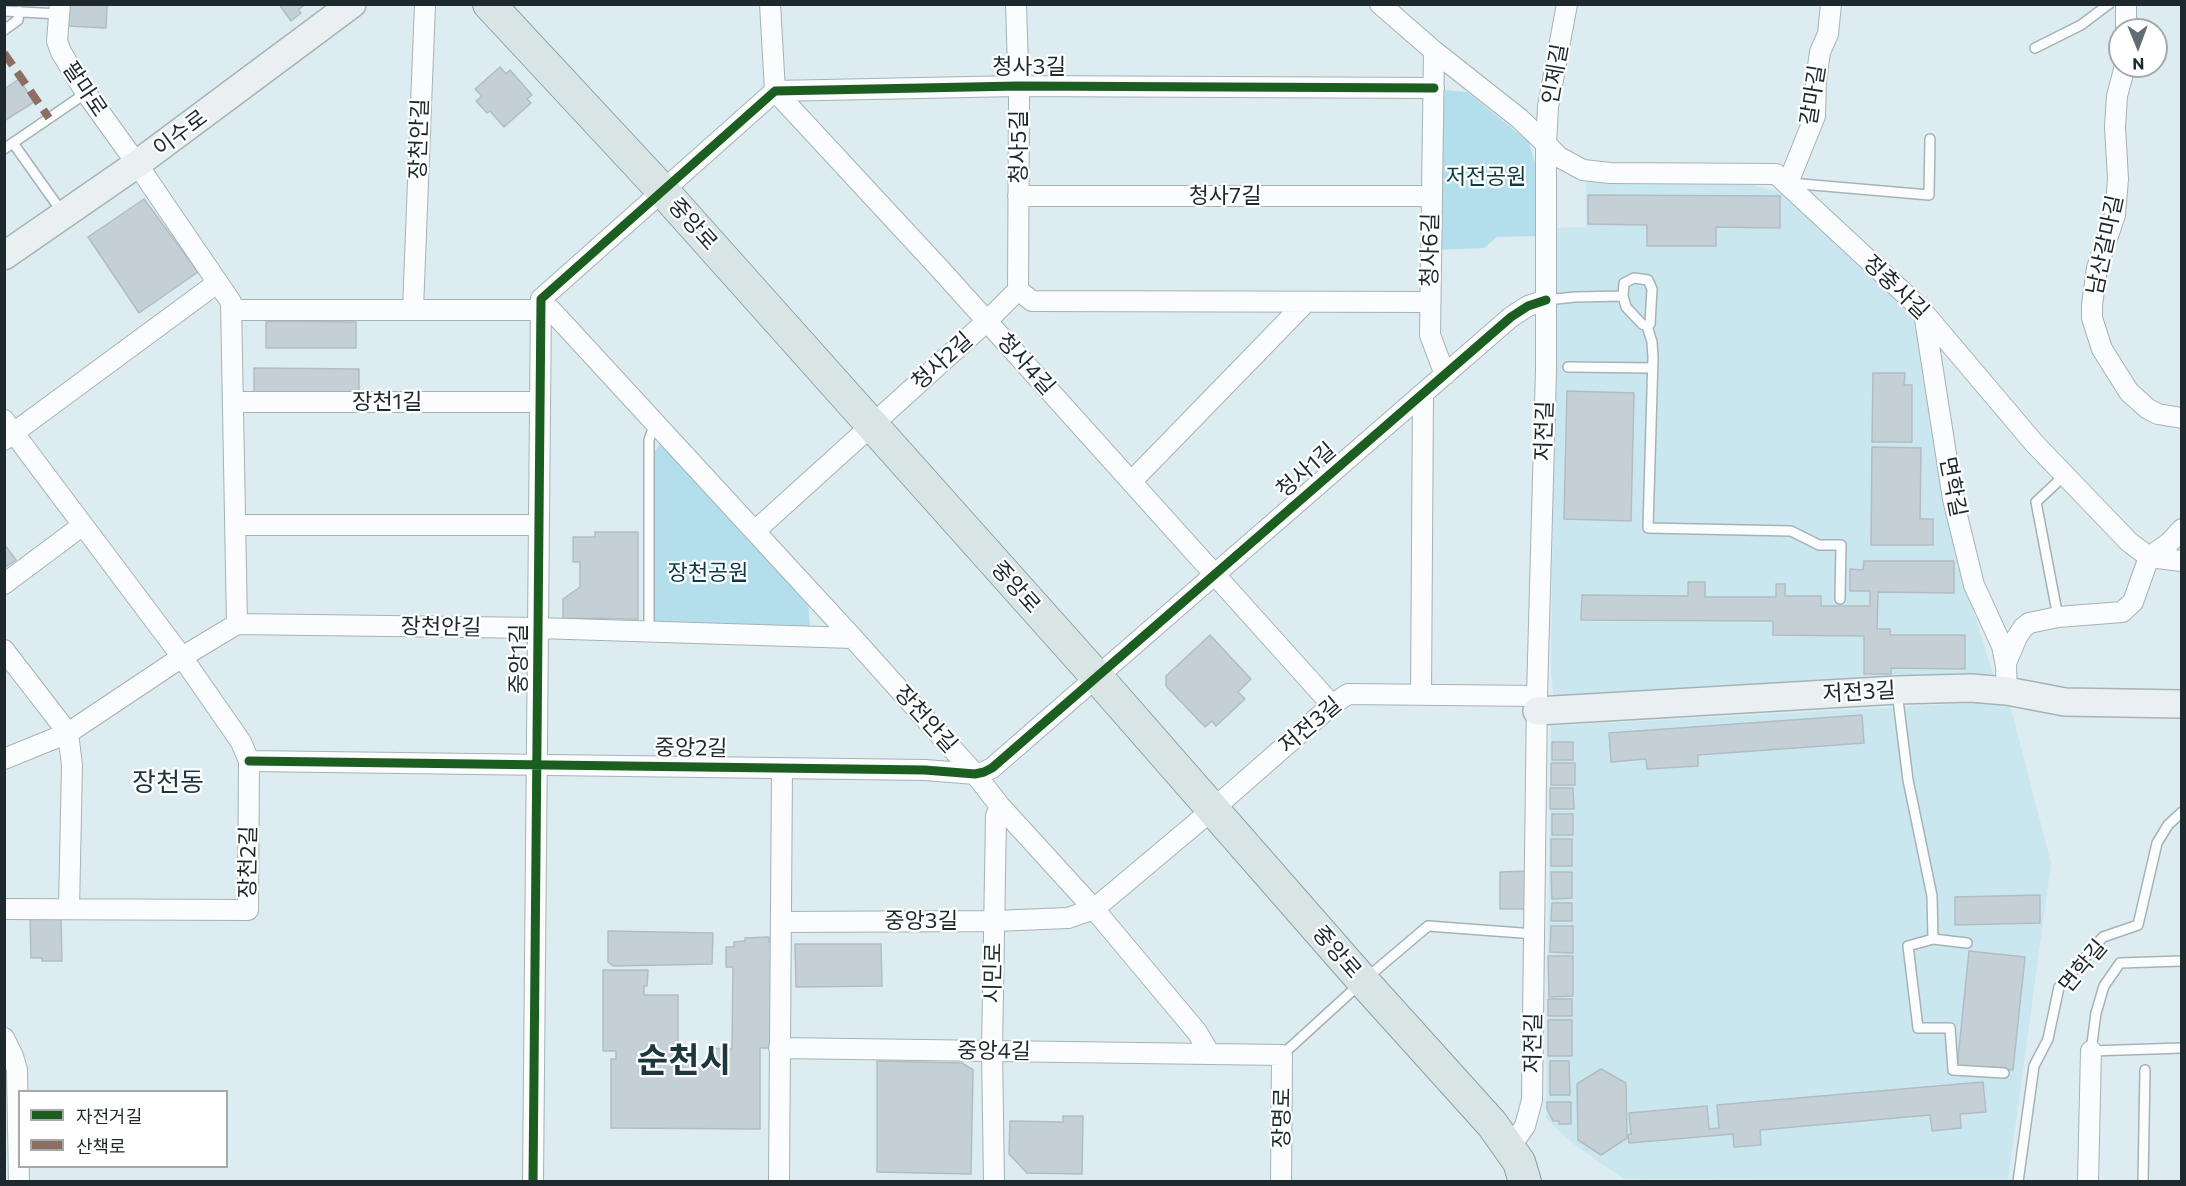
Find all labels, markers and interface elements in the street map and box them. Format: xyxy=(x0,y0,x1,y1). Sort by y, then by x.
north arrow xyxy=(2108,18,2168,78)
street label: 인제길 xyxy=(1537,42,1573,106)
street label: 청사3길 xyxy=(992,54,1066,80)
text: N xyxy=(2132,55,2144,74)
street label: 팔마로 xyxy=(57,56,113,122)
street label: 갈마길 xyxy=(1795,63,1831,127)
street label: 장천안길 xyxy=(404,98,434,180)
street label: 이수로 xyxy=(148,104,212,162)
street label: 청사5길 xyxy=(1006,110,1032,184)
park label: 저전공원 xyxy=(1446,164,1526,190)
street label: 청사7길 xyxy=(1189,183,1261,209)
street label: 중앙로 xyxy=(663,193,723,255)
street label: 남산갈마길 xyxy=(2082,193,2128,297)
street label: 청사6길 xyxy=(1416,213,1444,287)
street label: 정충사길 xyxy=(1858,249,1934,325)
street label: 청사2길 xyxy=(906,327,978,395)
street label: 청사4길 xyxy=(991,328,1061,400)
street label: 장천1길 xyxy=(352,389,422,415)
street label: 저전길 xyxy=(1530,400,1558,462)
street label: 청사1길 xyxy=(1271,437,1341,503)
street label: 면학길 xyxy=(1934,455,1972,519)
street label: 중앙로 xyxy=(986,556,1046,618)
park label: 장천공원 xyxy=(668,560,748,586)
street label: 장천안길 xyxy=(400,613,482,641)
street label: 중앙1길 xyxy=(506,624,532,694)
street label: 저전3길 xyxy=(1822,677,1896,707)
street label: 장천안길 xyxy=(889,680,963,758)
street label: 저전3길 xyxy=(1273,691,1347,759)
street label: 중앙2길 xyxy=(654,734,728,762)
district label: 장천동 xyxy=(132,766,204,798)
street label: 장천2길 xyxy=(234,825,262,899)
street label: 중앙3길 xyxy=(884,908,958,934)
street label: 중앙로 xyxy=(1307,920,1367,984)
street label: 면학길 xyxy=(2053,934,2113,998)
street label: 시민로 xyxy=(979,942,1007,1004)
street label: 저전길 xyxy=(1519,1012,1547,1074)
street label: 중앙4길 xyxy=(957,1037,1031,1065)
district label: 순천시 xyxy=(637,1041,731,1081)
street label: 장명로 xyxy=(1268,1087,1296,1149)
legend xyxy=(18,1090,228,1168)
text: 자전거길 xyxy=(76,1105,142,1127)
text: 산책로 xyxy=(76,1135,126,1157)

